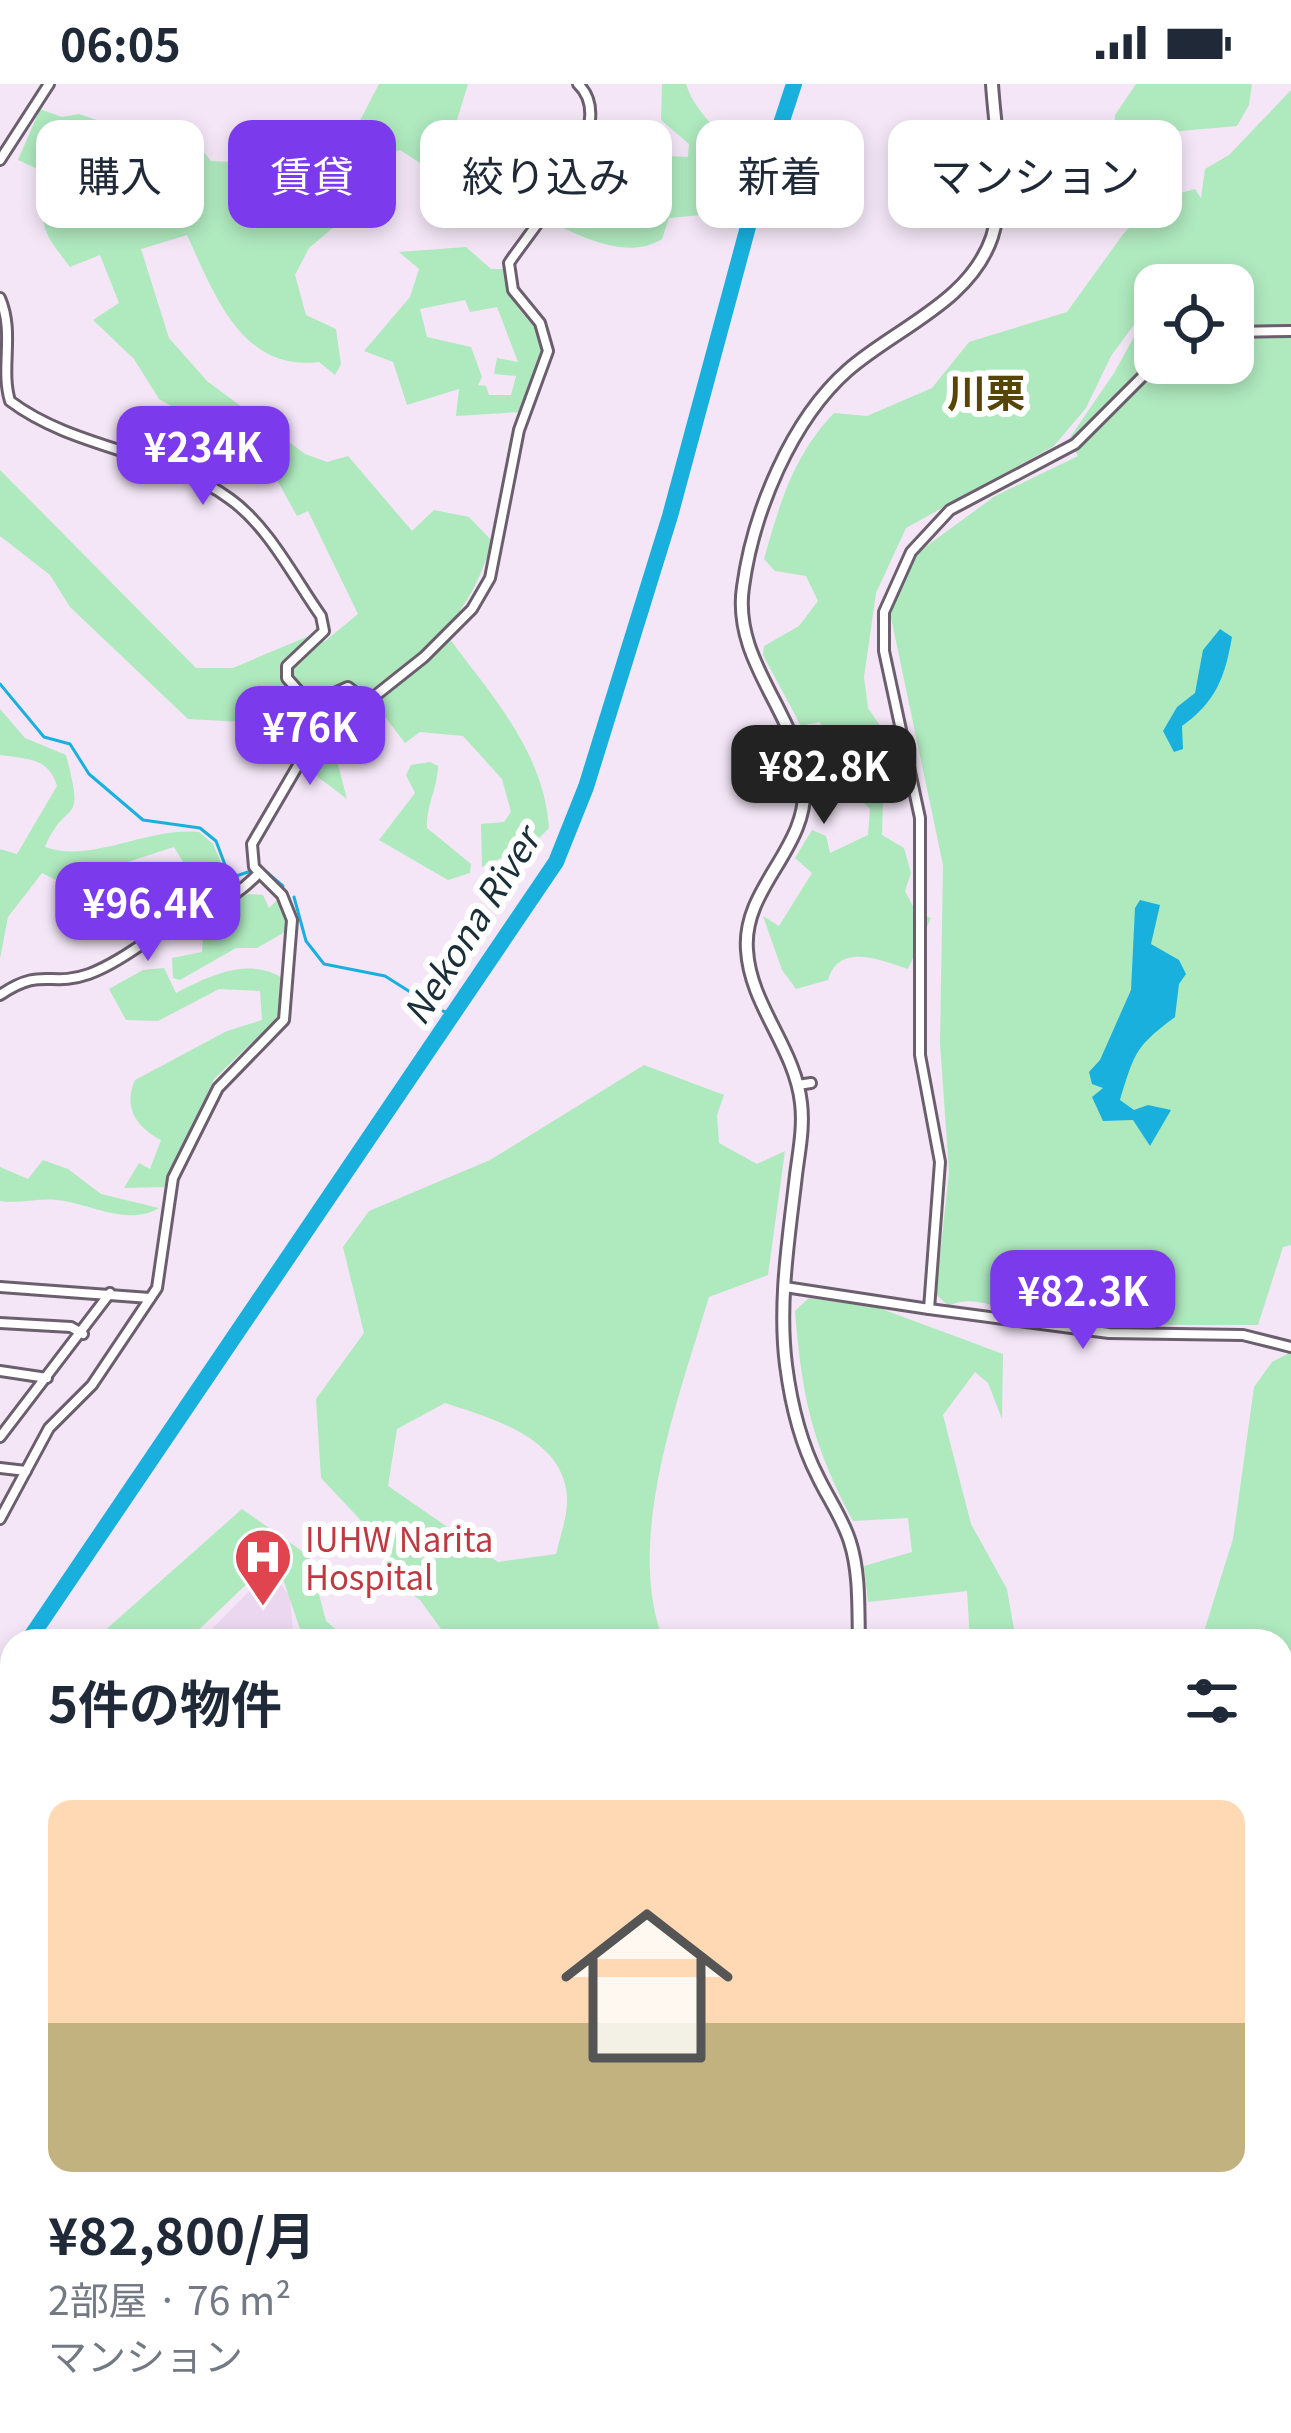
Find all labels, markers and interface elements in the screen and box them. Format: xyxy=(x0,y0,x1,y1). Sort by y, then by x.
text: 06:05 xyxy=(60,10,181,75)
chip: 購入 xyxy=(36,120,204,228)
chip: 賃貸 xyxy=(228,120,396,228)
chip: 絞り込み xyxy=(420,120,672,228)
chip: 新着 xyxy=(696,120,864,228)
chip: マンション xyxy=(888,120,1182,228)
map controls xyxy=(1134,264,1254,384)
button: locate xyxy=(1134,264,1254,384)
district label: 川栗 xyxy=(947,362,1025,418)
pin: ¥234K xyxy=(119,406,287,508)
text: ¥234K xyxy=(144,417,262,473)
pin: ¥76K xyxy=(239,686,381,788)
text: ¥76K xyxy=(262,697,358,753)
pin: ¥82.8K xyxy=(726,725,922,827)
text: ¥82.8K xyxy=(758,736,890,792)
water label: Nekona River xyxy=(388,813,553,1033)
pin: ¥96.4K xyxy=(50,862,246,964)
text: ¥96.4K xyxy=(82,873,214,929)
pin: ¥82.3K xyxy=(985,1250,1181,1352)
text: ¥82.3K xyxy=(1017,1261,1149,1317)
place label: IUHW Narita Hospital xyxy=(305,1514,493,1600)
hospital icon: IUHW Narita Hospital xyxy=(232,1526,294,1608)
text: 5件の物件 xyxy=(48,1664,282,1738)
icon: filters xyxy=(1179,1668,1245,1734)
icon: home xyxy=(539,1878,755,2094)
text: ¥82,800/月 xyxy=(48,2196,316,2270)
text: 2部屋 · 76 m² xyxy=(48,2270,291,2326)
text: マンション xyxy=(48,2326,243,2382)

